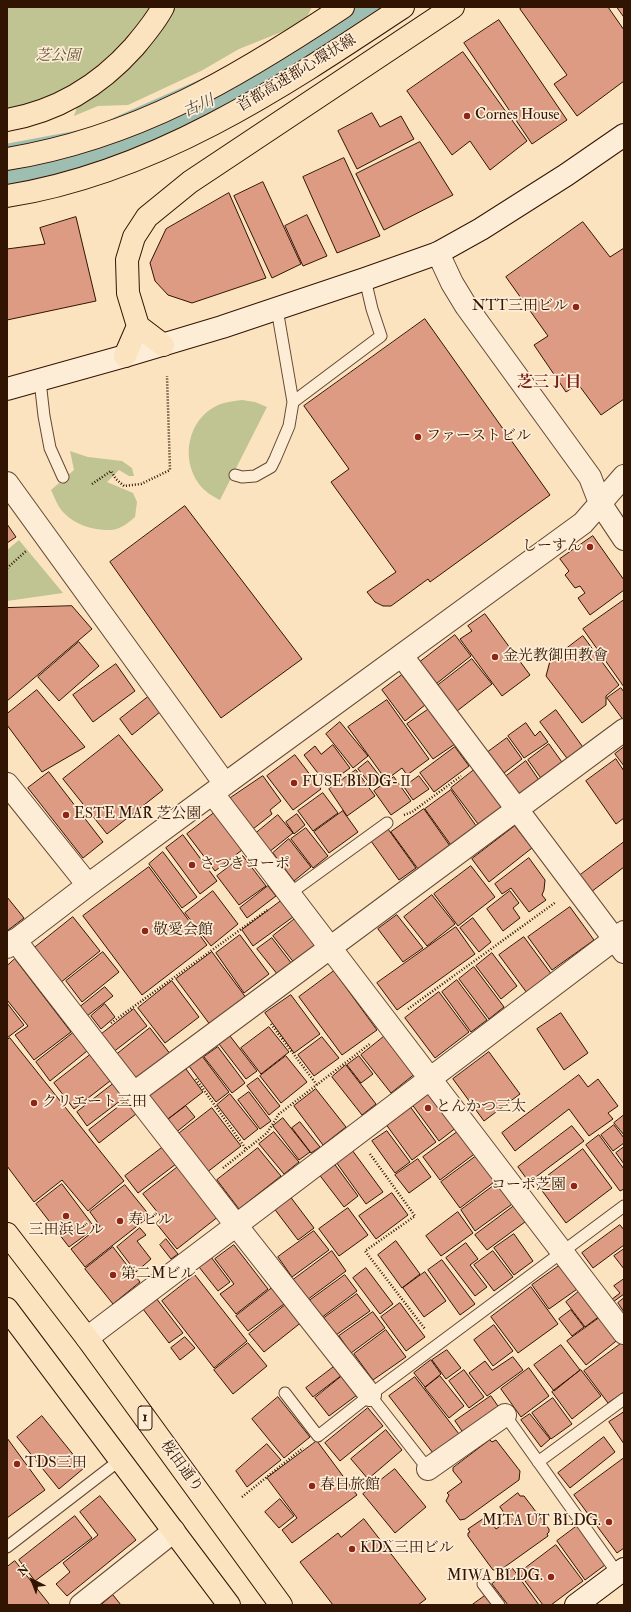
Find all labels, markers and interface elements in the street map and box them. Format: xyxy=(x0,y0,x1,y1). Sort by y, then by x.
street label: 首都高速都心環状線 xyxy=(235,32,359,116)
park label: 芝公園 xyxy=(36,48,80,66)
water label: 古川 xyxy=(180,92,218,122)
place label: Cornes House xyxy=(475,107,560,125)
marker: Cornes House xyxy=(462,111,472,121)
place label: NTT三田ビル xyxy=(472,298,568,316)
marker: NTT三田ビル xyxy=(571,302,581,312)
district label: 芝三丁目 xyxy=(517,374,581,394)
place label: ファーストビル xyxy=(426,428,531,446)
marker: ファーストビル xyxy=(413,432,423,442)
place label: しーすん xyxy=(522,538,582,556)
marker: しーすん xyxy=(585,542,595,552)
place label: 金光教御田教會 xyxy=(503,648,608,666)
marker: 金光教御田教會 xyxy=(490,652,500,662)
place label: FUSE BLDG-Ⅱ xyxy=(302,774,413,792)
marker: FUSE BLDG-Ⅱ xyxy=(289,778,299,788)
place label: ESTE MAR 芝公園 xyxy=(74,806,201,824)
marker: ESTE MAR 芝公園 xyxy=(61,810,71,820)
place label: さつきコーポ xyxy=(200,856,290,874)
marker: さつきコーポ xyxy=(187,860,197,870)
place label: 敬愛会館 xyxy=(153,922,213,940)
marker: 敬愛会館 xyxy=(140,926,150,936)
place label: クリエート三田 xyxy=(42,1094,147,1112)
marker: クリエート三田 xyxy=(29,1098,39,1108)
place label: とんかつ三太 xyxy=(436,1099,526,1117)
marker: とんかつ三太 xyxy=(423,1103,433,1113)
place label: コーポ芝園 xyxy=(491,1177,566,1195)
marker: コーポ芝園 xyxy=(569,1181,579,1191)
marker: 三田浜ビル xyxy=(61,1211,71,1221)
place label: 寿ビル xyxy=(128,1212,173,1230)
marker: 寿ビル xyxy=(115,1216,125,1226)
place label: 三田浜ビル xyxy=(29,1222,103,1240)
place label: 第二Mビル xyxy=(121,1266,196,1284)
marker: 第二Mビル xyxy=(108,1270,118,1280)
road number: 1 xyxy=(138,1406,152,1430)
street label: 桜田通り xyxy=(156,1437,206,1497)
place label: TDS三田 xyxy=(25,1455,87,1473)
marker: TDS三田 xyxy=(12,1459,22,1469)
place label: 春日旅館 xyxy=(320,1477,380,1495)
marker: 春日旅館 xyxy=(307,1481,317,1491)
place label: MITA UT BLDG. xyxy=(482,1513,601,1531)
marker: MITA UT BLDG. xyxy=(604,1517,614,1527)
place label: KDX三田ビル xyxy=(360,1540,454,1558)
marker: KDX三田ビル xyxy=(347,1544,357,1554)
north arrow xyxy=(12,1560,52,1600)
text: N xyxy=(16,1563,32,1579)
place label: MIWA BLDG. xyxy=(447,1568,543,1586)
marker: MIWA BLDG. xyxy=(546,1572,556,1582)

